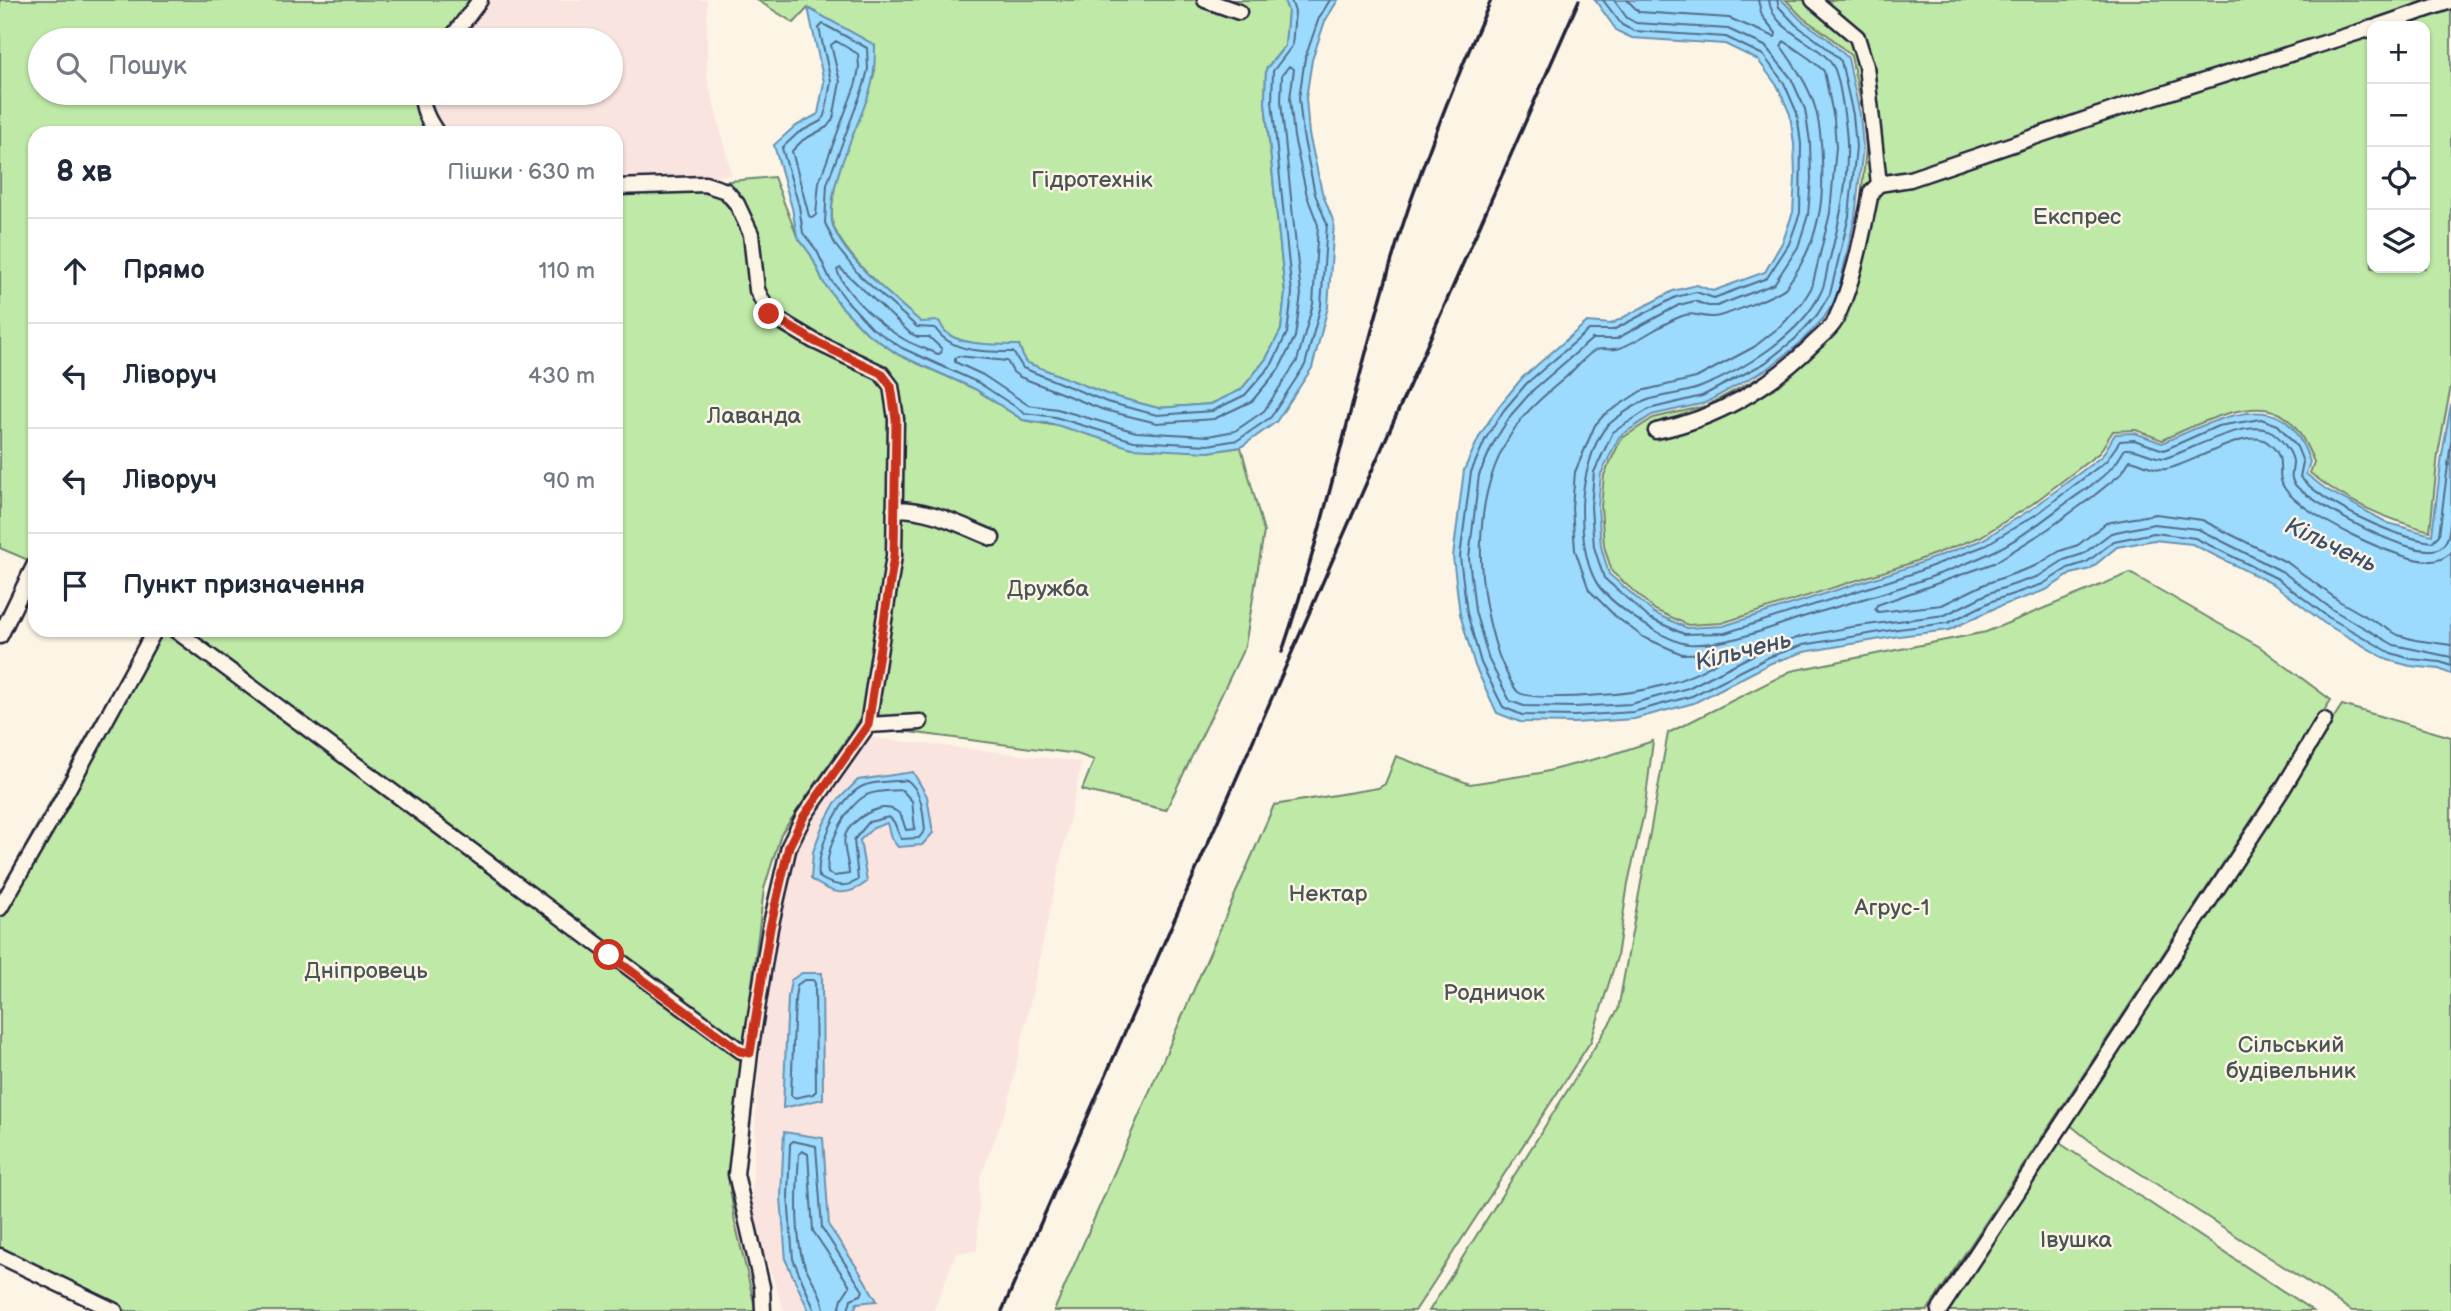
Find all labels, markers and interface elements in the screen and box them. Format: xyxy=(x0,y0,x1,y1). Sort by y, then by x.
map controls xyxy=(2367,21,2430,273)
button: + xyxy=(2367,21,2430,84)
search box xyxy=(28,28,623,105)
icon: search xyxy=(52,48,90,86)
text: Пошук xyxy=(108,51,187,82)
button: − xyxy=(2367,84,2430,147)
button: locate xyxy=(2367,147,2430,210)
text: 8 хв xyxy=(56,154,112,190)
text: Пішки · 630 m xyxy=(447,158,595,186)
park label: Гідротехнік xyxy=(1031,166,1154,194)
park label: Експрес xyxy=(2033,203,2121,231)
button: layers xyxy=(2367,210,2430,273)
icon: ahead xyxy=(56,252,94,290)
text: Прямо xyxy=(123,255,205,286)
text: 110 m xyxy=(538,257,595,285)
route end xyxy=(753,298,784,329)
icon: left xyxy=(56,357,94,395)
text: Ліворуч xyxy=(123,360,217,391)
text: 430 m xyxy=(528,362,595,390)
park label: Лаванда xyxy=(706,402,802,430)
icon: left xyxy=(56,462,94,500)
text: Ліворуч xyxy=(123,465,217,496)
text: 90 m xyxy=(543,467,595,495)
water label: Кільчень xyxy=(2280,511,2382,579)
icon: arrive xyxy=(56,567,94,605)
text: Пункт призначення xyxy=(123,570,365,601)
park label: Дружба xyxy=(1007,575,1089,603)
water label: Кільчень xyxy=(1692,625,1794,677)
park label: Нектар xyxy=(1289,880,1367,908)
park label: Агрус-1 xyxy=(1853,894,1930,922)
route start xyxy=(593,939,624,970)
park label: Дніпровець xyxy=(304,957,428,985)
park label: Родничок xyxy=(1443,979,1546,1007)
park label: Сільський будівельник xyxy=(2226,1031,2357,1085)
park label: Івушка xyxy=(2040,1226,2113,1254)

